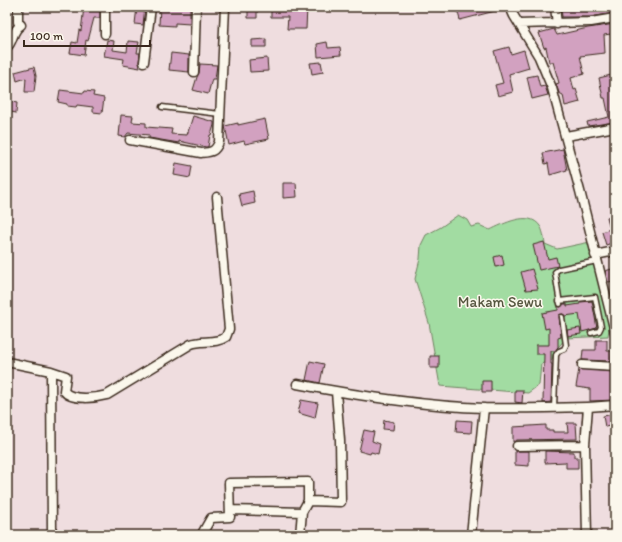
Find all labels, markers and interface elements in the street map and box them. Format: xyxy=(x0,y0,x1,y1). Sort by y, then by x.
scale bar xyxy=(24,22,150,48)
text: 100 m xyxy=(30,29,63,43)
park label: Makam Sewu xyxy=(458,293,542,311)

